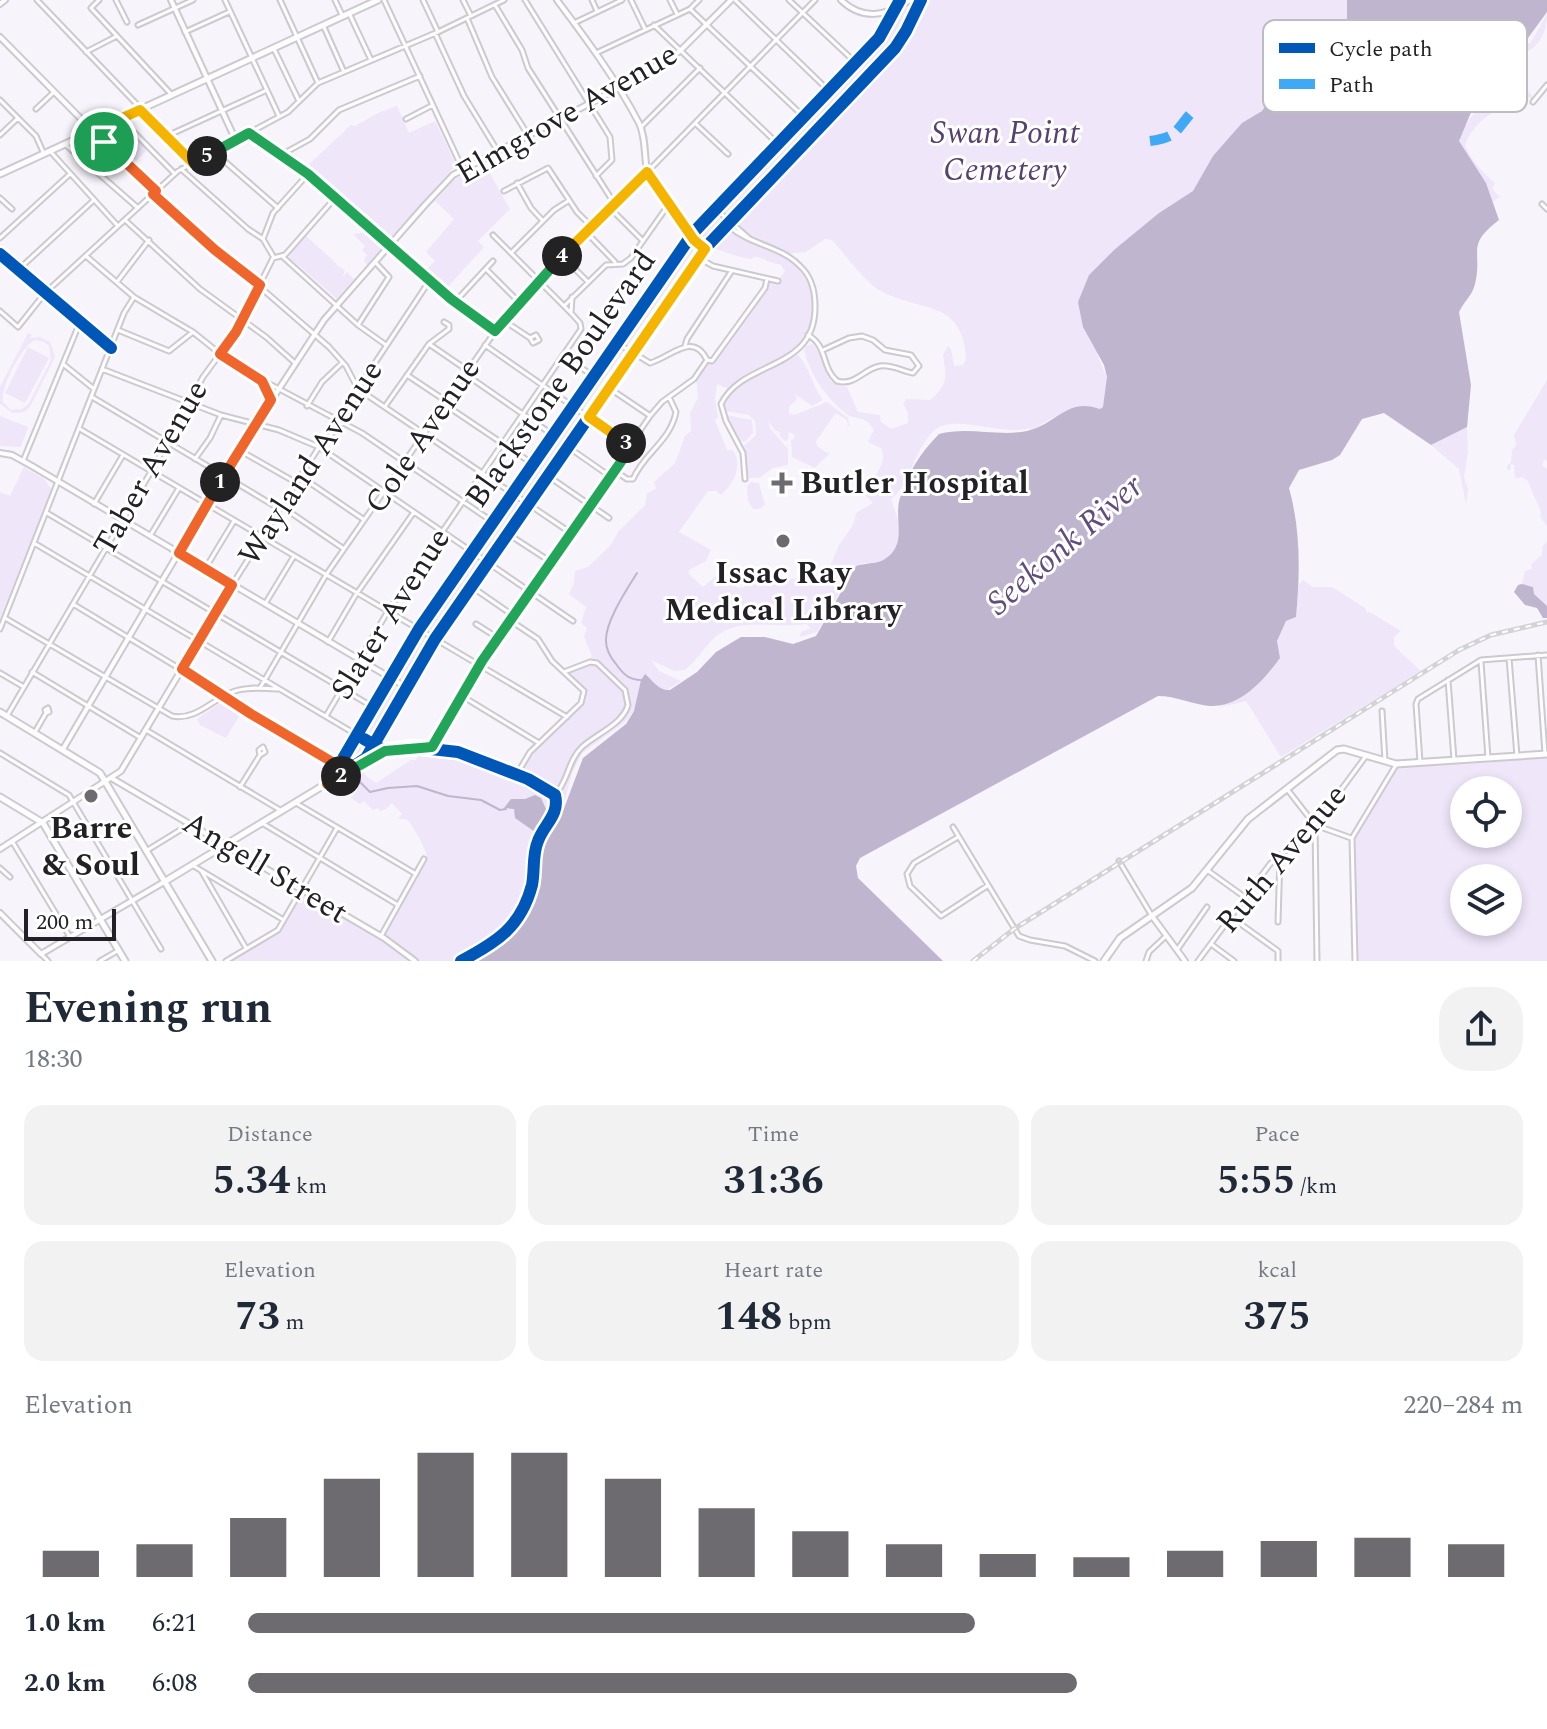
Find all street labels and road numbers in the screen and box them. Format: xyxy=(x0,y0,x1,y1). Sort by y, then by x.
street label: Elmgrove Avenue xyxy=(447,30,687,198)
street label: Blackstone Boulevard xyxy=(453,240,669,518)
street label: Cole Avenue xyxy=(353,348,493,524)
street label: Wayland Avenue xyxy=(226,350,396,576)
street label: Taber Avenue xyxy=(81,371,221,565)
street label: Slater Avenue xyxy=(319,518,463,710)
street label: Ruth Avenue xyxy=(1205,773,1359,945)
street label: Angell Street xyxy=(173,799,357,937)

